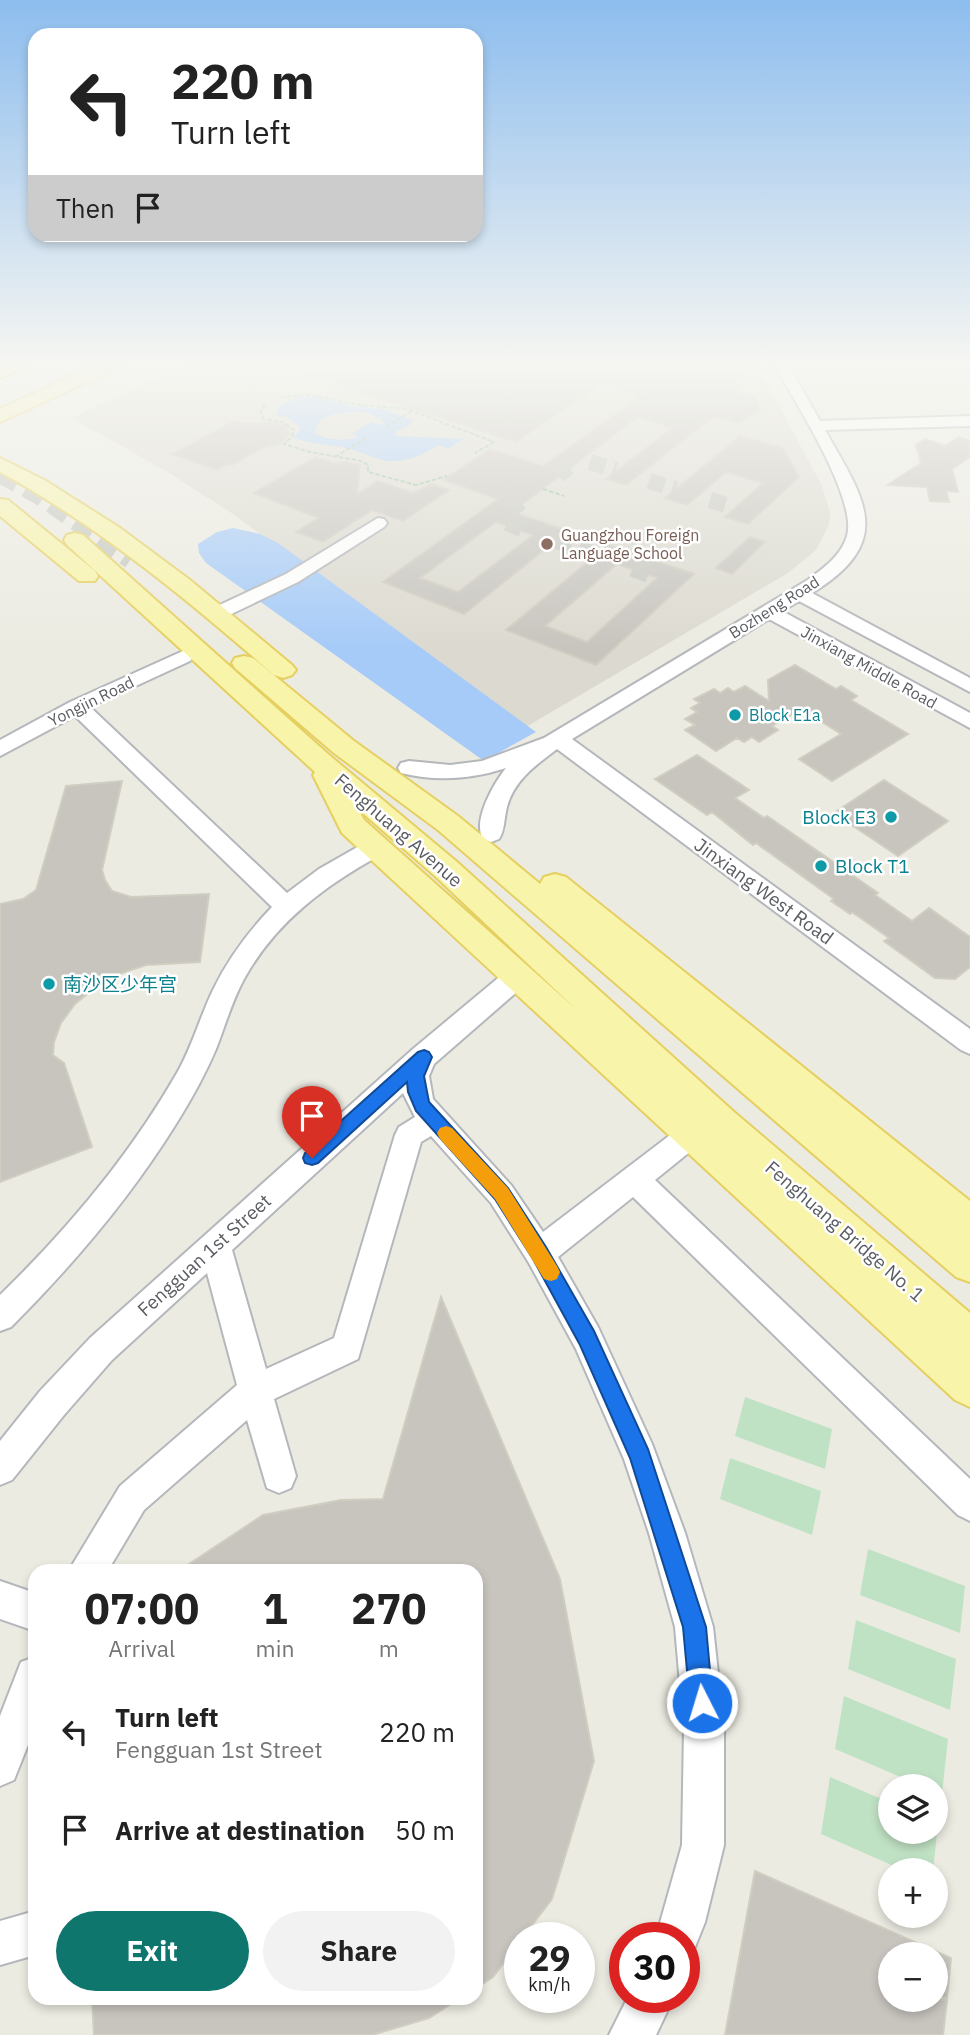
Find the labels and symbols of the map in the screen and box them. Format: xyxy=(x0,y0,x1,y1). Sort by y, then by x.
place label: Guangzhou Foreign Language School xyxy=(561,525,699,563)
marker: Guangzhou Foreign Language School xyxy=(539,536,555,552)
street label: Bozheng Road xyxy=(725,571,823,643)
street label: Jinxiang Middle Road xyxy=(797,621,941,713)
street label: Yongjin Road xyxy=(45,672,137,730)
place label: Block E1a xyxy=(749,705,821,725)
marker: Block E1a xyxy=(727,707,743,723)
street label: Fenghuang Avenue xyxy=(330,768,468,892)
place label: Block E3 xyxy=(802,805,877,829)
marker: Block E3 xyxy=(883,809,899,825)
street label: Jinxiang West Road xyxy=(690,832,838,950)
place label: Block T1 xyxy=(835,854,910,878)
marker: Block T1 xyxy=(813,858,829,874)
place label: 南沙区少年宫 xyxy=(63,972,177,996)
marker: 南沙区少年宫 xyxy=(41,976,57,992)
pin xyxy=(282,1086,342,1158)
street label: Fenghuang Bridge No. 1 xyxy=(760,1155,930,1307)
street label: Fengguan 1st Street xyxy=(132,1189,276,1321)
position arrow xyxy=(665,1666,739,1740)
speed limit sign: 30 xyxy=(609,1922,700,2013)

